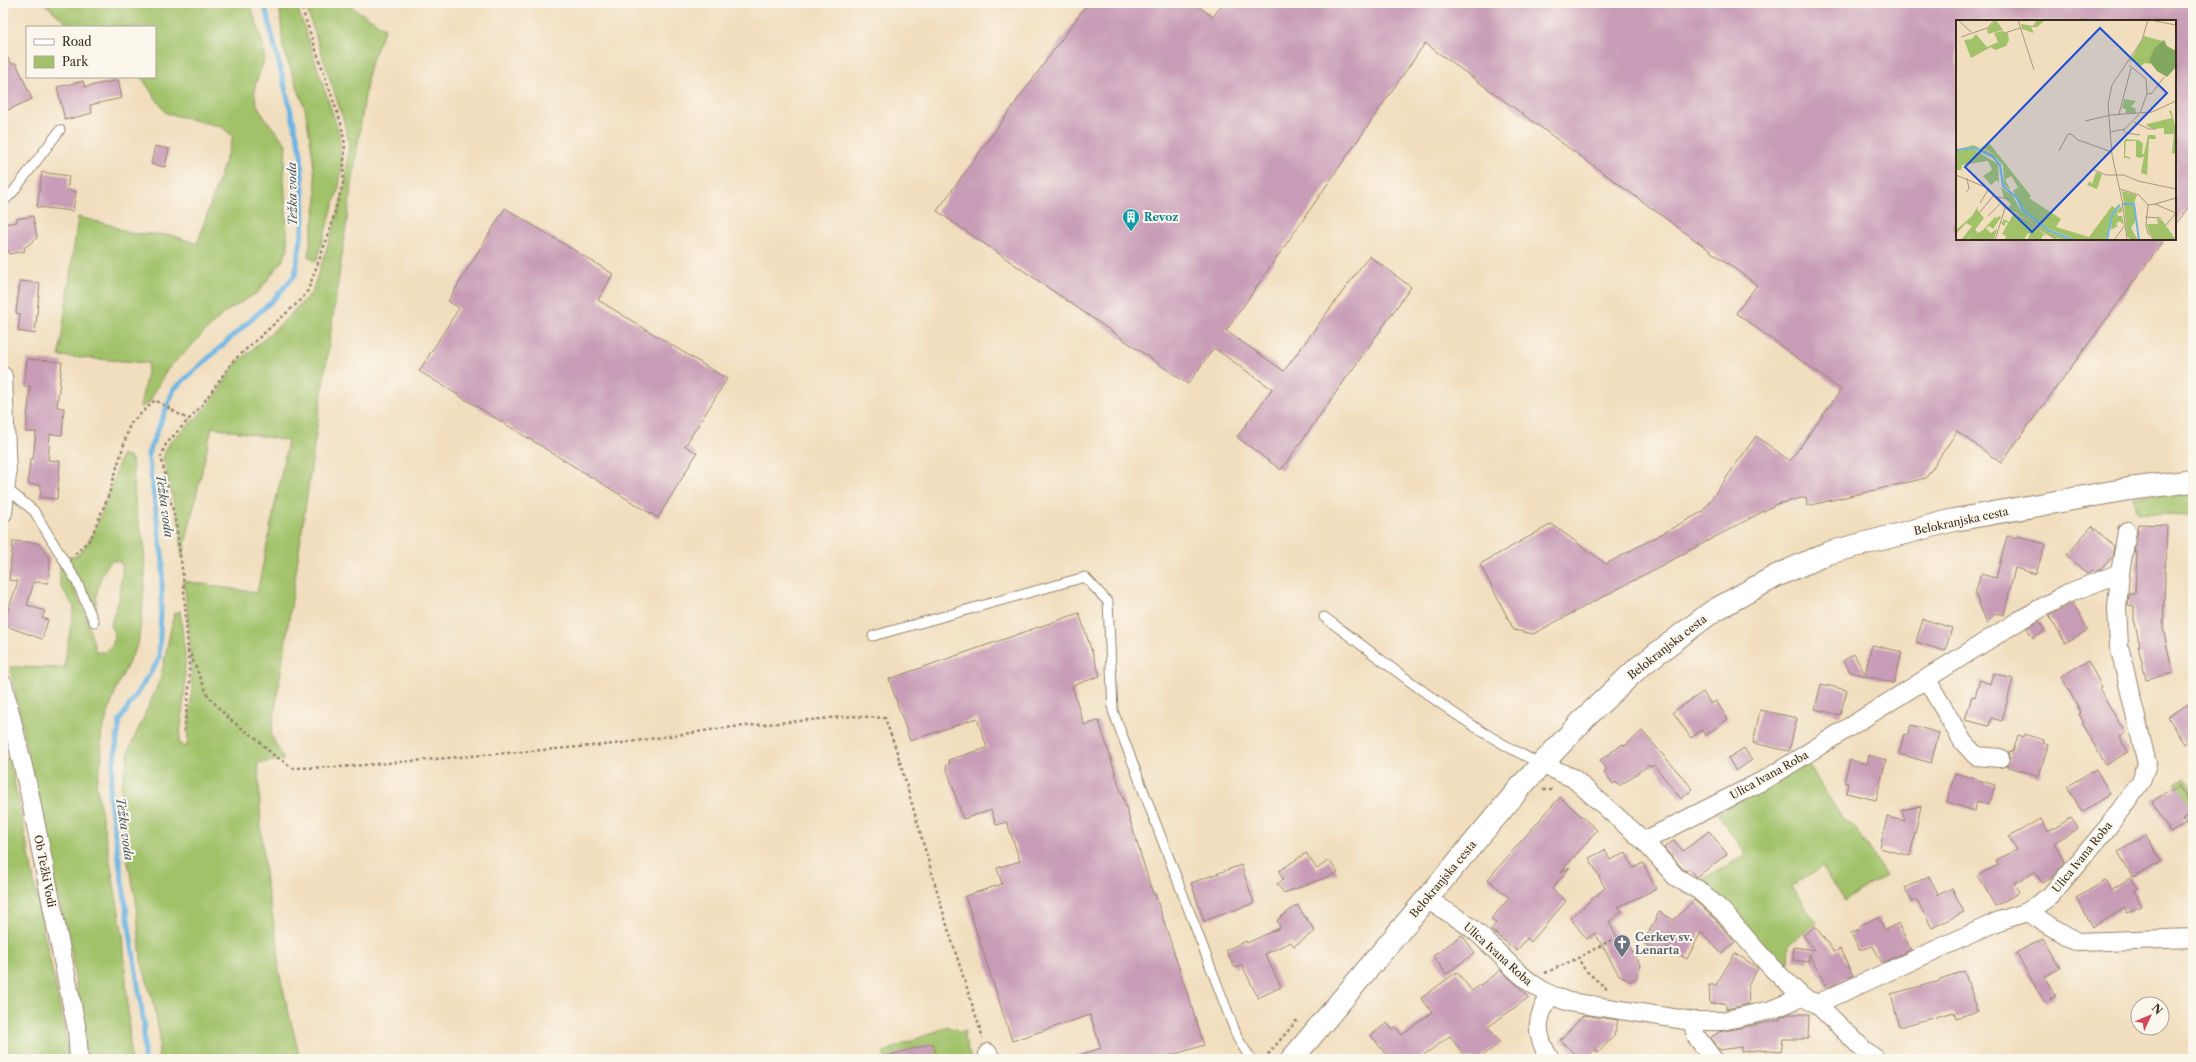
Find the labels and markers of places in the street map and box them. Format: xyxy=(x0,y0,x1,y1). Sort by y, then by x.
building icon: Revoz xyxy=(1121,207,1141,232)
place label: Revoz xyxy=(1144,210,1179,224)
place label: Cerkev sv. Lenarta xyxy=(1635,930,1693,957)
church icon: Cerkev sv. Lenarta xyxy=(1612,933,1632,958)

